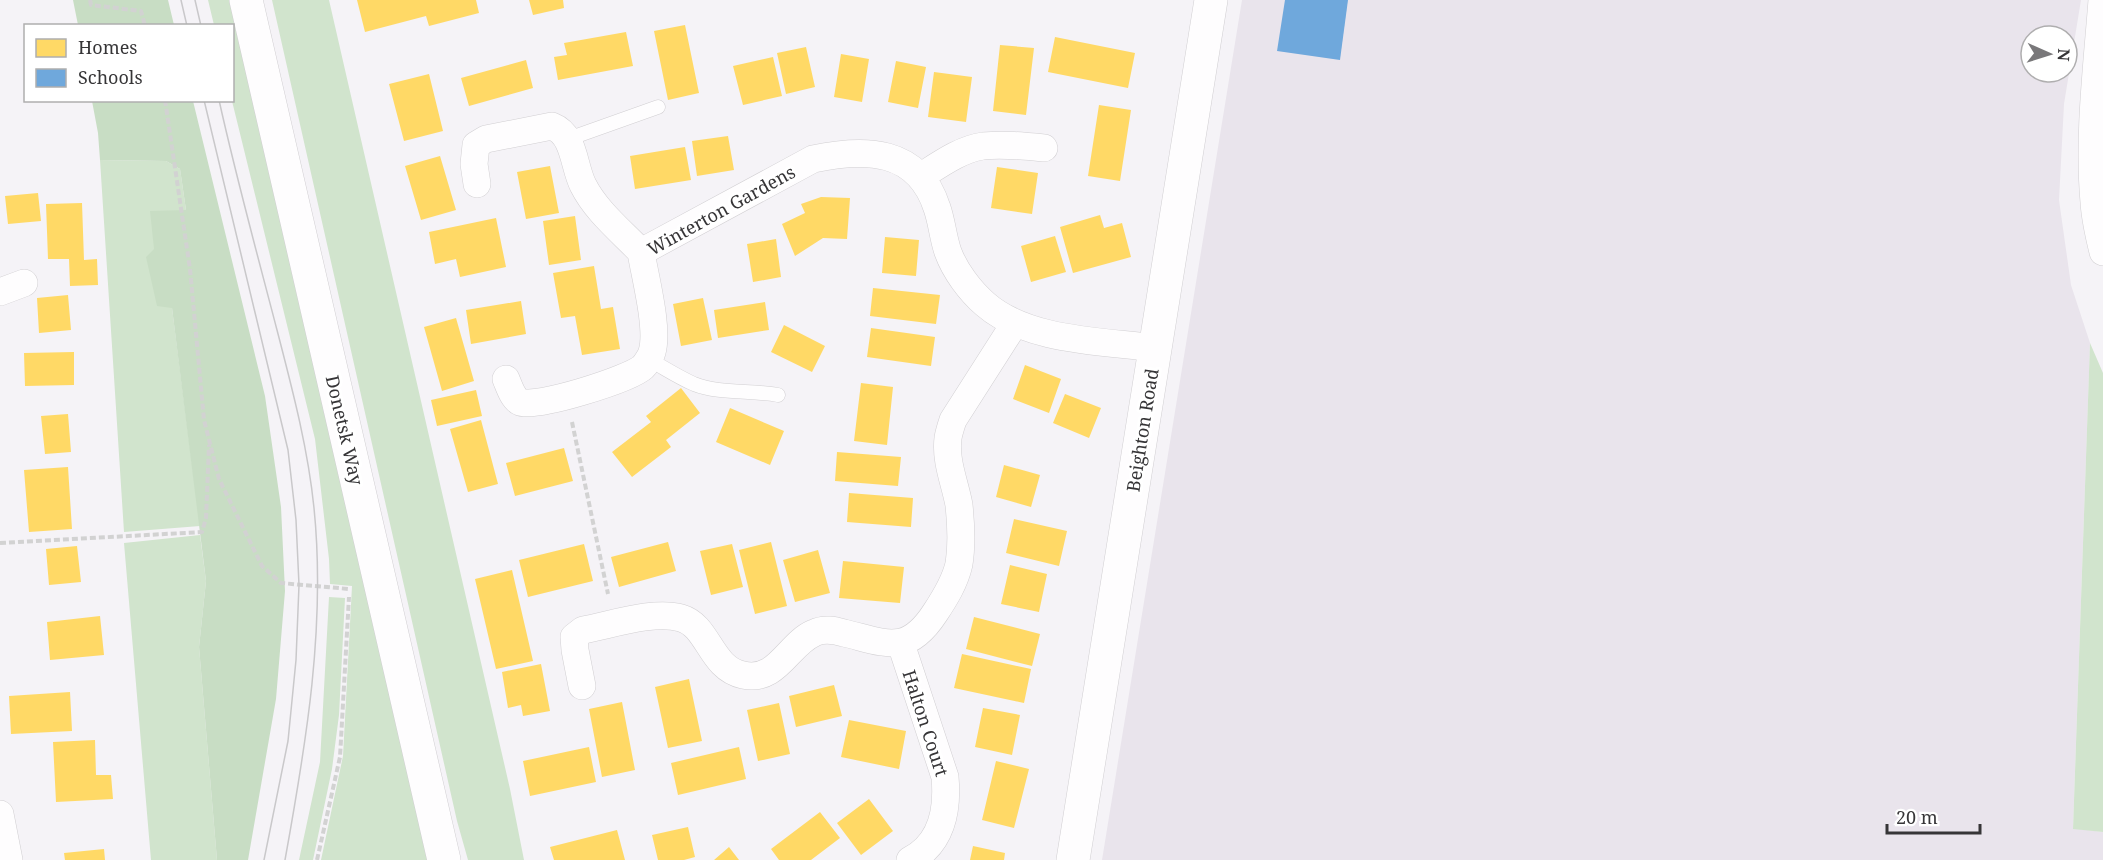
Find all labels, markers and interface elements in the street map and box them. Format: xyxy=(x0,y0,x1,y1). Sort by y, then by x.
legend xyxy=(24,24,234,102)
north arrow xyxy=(2019,24,2079,84)
text: Homes xyxy=(78,35,137,59)
text: N xyxy=(2053,48,2075,62)
text: Schools xyxy=(78,65,143,89)
street label: Winterton Gardens xyxy=(643,159,799,261)
street label: Beighton Road xyxy=(1120,367,1164,493)
street label: Donetsk Way xyxy=(321,373,369,488)
street label: Halton Court xyxy=(897,667,955,779)
scale bar xyxy=(1887,797,1980,835)
text: 20 m xyxy=(1896,805,1938,829)

